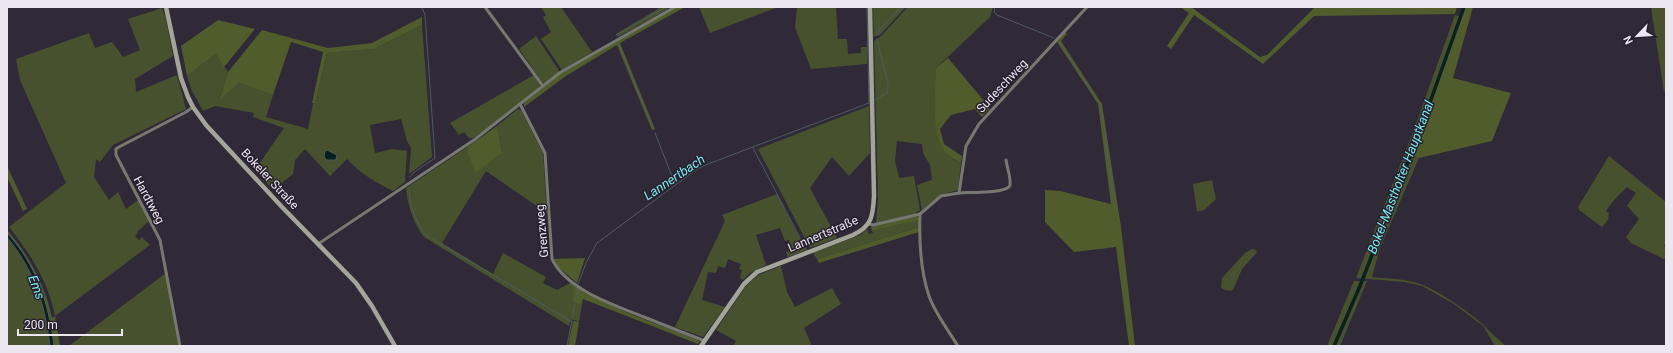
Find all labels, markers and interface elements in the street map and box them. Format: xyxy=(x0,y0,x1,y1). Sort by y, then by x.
north arrow xyxy=(1617,16,1657,56)
text: N xyxy=(1621,34,1636,46)
street label: Sudeschweg xyxy=(974,56,1030,116)
water label: Bokel-Mastholter Hauptkanal xyxy=(1364,98,1437,256)
street label: Bokeler Straße xyxy=(238,146,302,212)
water label: Lannertbach xyxy=(641,151,708,203)
street label: Hardtweg xyxy=(131,174,167,226)
street label: Grenzweg xyxy=(533,204,551,258)
street label: Lannertstraße xyxy=(786,213,860,255)
water label: Ems xyxy=(25,273,48,302)
scale bar xyxy=(18,311,122,337)
text: 200 m xyxy=(24,318,58,332)

